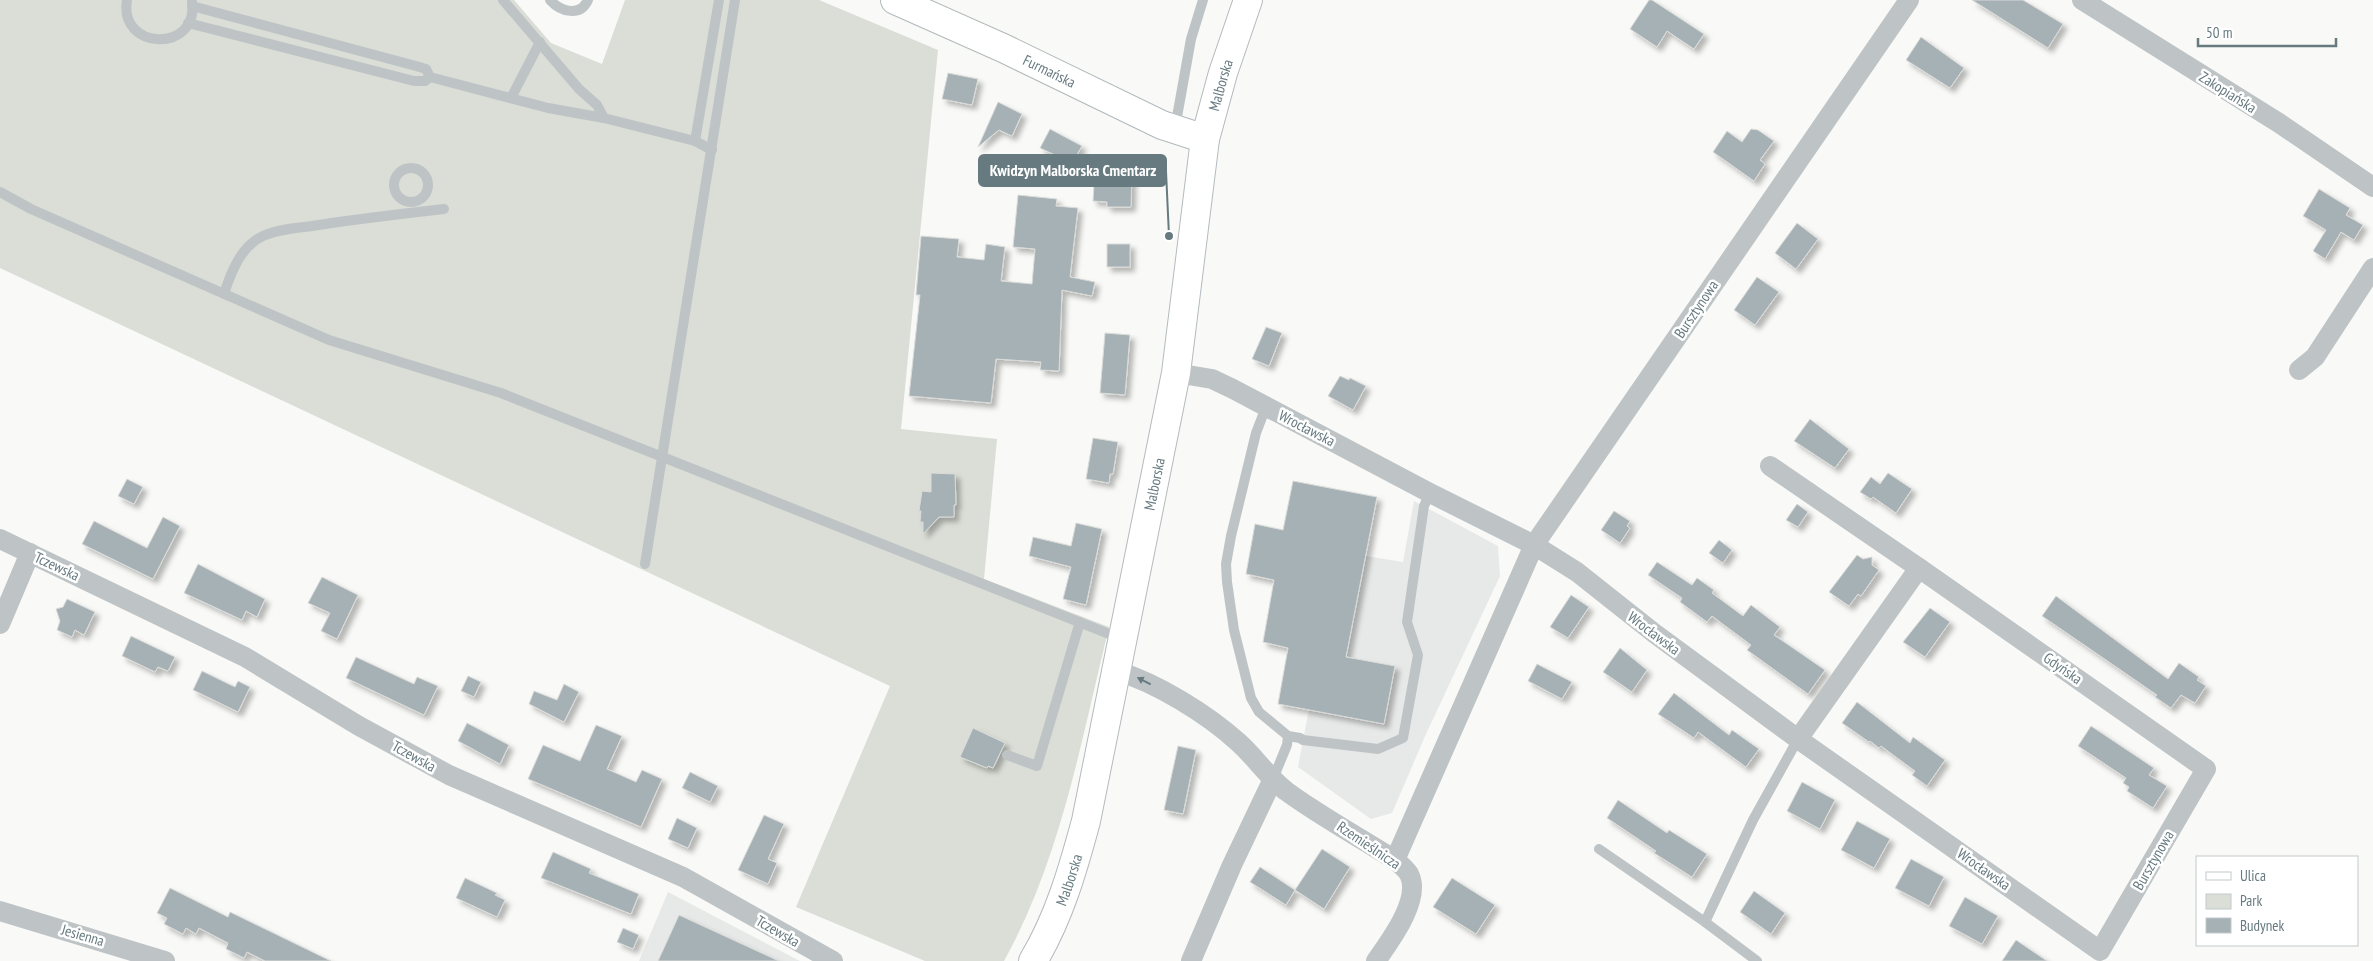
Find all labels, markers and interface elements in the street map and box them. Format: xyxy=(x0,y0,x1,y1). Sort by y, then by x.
scale bar xyxy=(2198,15,2336,47)
text: 50 m xyxy=(2206,23,2232,42)
street label: Furmańska xyxy=(1020,50,1079,91)
street label: Malborska xyxy=(1204,56,1237,113)
street label: Zakopiańska xyxy=(2196,67,2260,117)
callout: Kwidzyn Malborska Cmentarz xyxy=(979,155,1166,186)
text: Kwidzyn Malborska Cmentarz xyxy=(990,160,1156,180)
street label: Bursztynowa xyxy=(1670,276,1722,342)
street label: Wrocławska xyxy=(1276,406,1338,450)
street label: Malborska xyxy=(1139,456,1168,512)
street label: Tczewska xyxy=(32,547,82,585)
street label: Wrocławska xyxy=(1624,607,1684,659)
street label: Gdyńska xyxy=(2040,648,2086,688)
one-way arrow xyxy=(1137,677,1151,685)
street label: Tczewska xyxy=(389,736,439,776)
street label: Rzemieślnicza xyxy=(1334,817,1404,873)
street label: Bursztynowa xyxy=(2128,827,2178,893)
street label: Wrocławska xyxy=(1954,844,2014,894)
street label: Malborska xyxy=(1051,852,1086,908)
legend xyxy=(2196,856,2358,946)
text: Ulica xyxy=(2240,866,2266,885)
text: Park xyxy=(2240,891,2262,910)
street label: Tczewska xyxy=(753,911,803,951)
text: Budynek xyxy=(2240,916,2284,935)
street label: Jesienna xyxy=(59,920,107,950)

